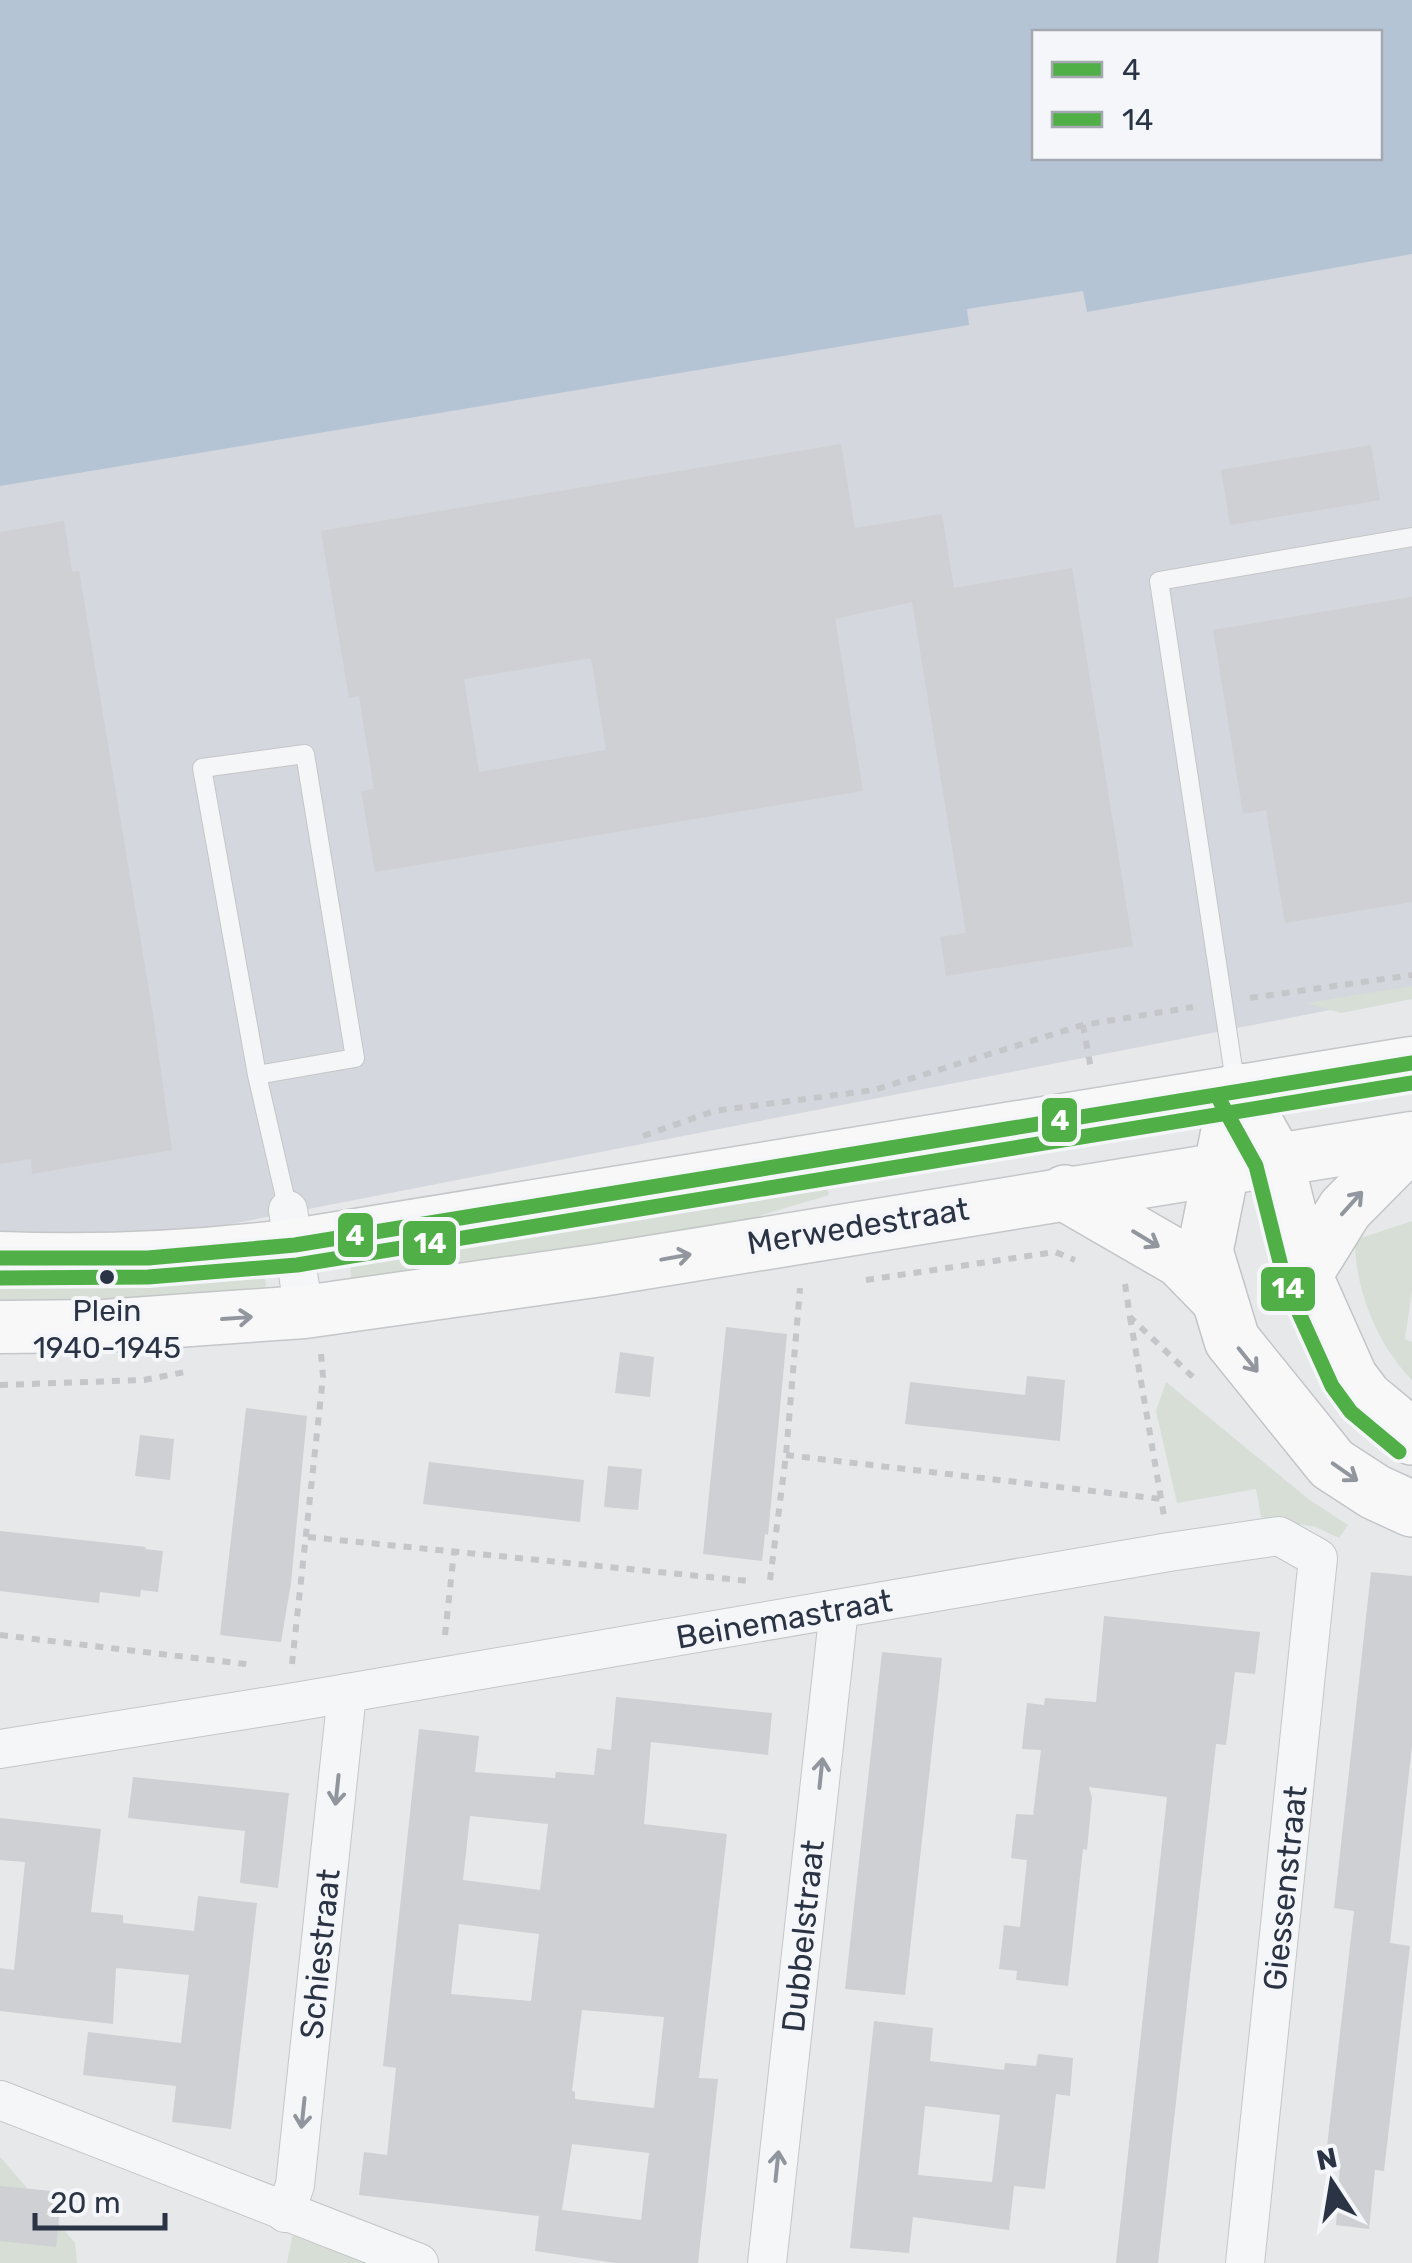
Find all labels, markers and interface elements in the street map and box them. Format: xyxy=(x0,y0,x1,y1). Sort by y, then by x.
legend xyxy=(1032,30,1382,160)
text: 4 xyxy=(1122,52,1141,88)
text: 14 xyxy=(1122,102,1153,138)
line badge: 4 xyxy=(1040,1096,1079,1144)
text: 4 xyxy=(1050,1104,1070,1137)
street label: Merwedestraat xyxy=(744,1190,972,1262)
one-way arrow xyxy=(1341,1191,1364,1216)
line badge: 4 xyxy=(336,1211,375,1259)
text: 4 xyxy=(345,1219,365,1252)
line badge: 14 xyxy=(401,1219,458,1267)
text: 14 xyxy=(413,1227,447,1260)
one-way arrow xyxy=(1131,1229,1160,1249)
one-way arrow xyxy=(659,1247,692,1266)
line badge: 14 xyxy=(1259,1265,1317,1313)
marker: Plein 1940-1945 xyxy=(97,1267,117,1287)
text: 14 xyxy=(1271,1272,1305,1305)
place label: Plein 1940-1945 xyxy=(33,1293,181,1366)
one-way arrow xyxy=(221,1309,253,1328)
one-way arrow xyxy=(1237,1346,1258,1373)
one-way arrow xyxy=(1330,1461,1358,1482)
street label: Beinemastraat xyxy=(673,1581,895,1657)
one-way arrow xyxy=(811,1758,830,1790)
one-way arrow xyxy=(327,1773,346,1805)
street label: Giessenstraat xyxy=(1255,1784,1315,1992)
street label: Dubbelstraat xyxy=(774,1838,832,2034)
street label: Schiestraat xyxy=(292,1867,348,2041)
one-way arrow xyxy=(293,2096,312,2129)
north arrow xyxy=(1282,2133,1382,2233)
text: N xyxy=(1314,2141,1340,2177)
one-way arrow xyxy=(768,2150,787,2183)
scale bar xyxy=(35,2168,165,2230)
text: 20 m xyxy=(50,2185,121,2221)

